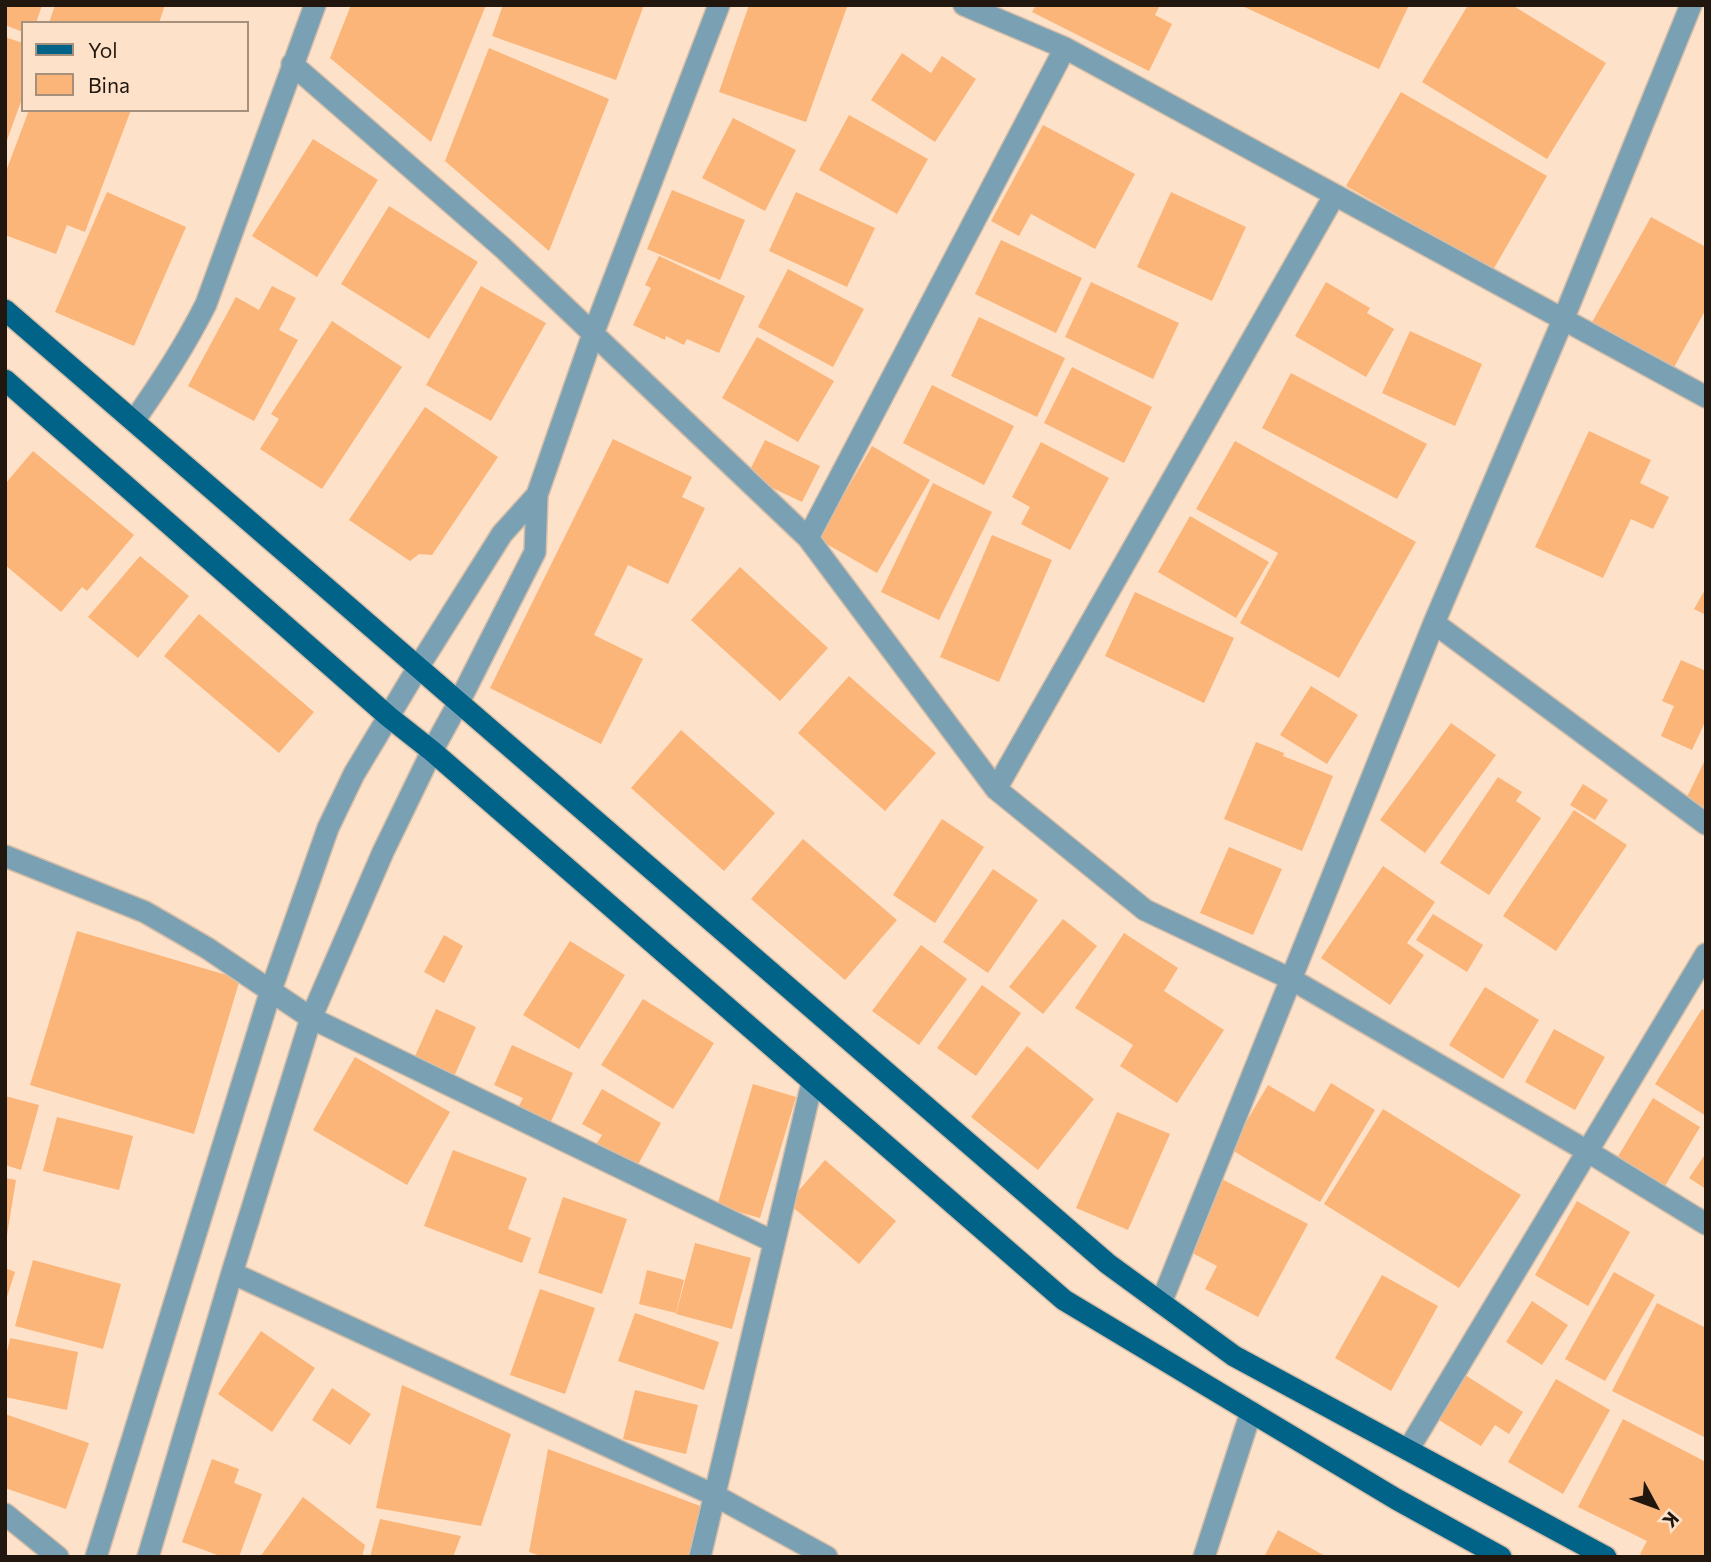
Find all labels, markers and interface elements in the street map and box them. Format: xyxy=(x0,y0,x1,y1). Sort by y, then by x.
legend xyxy=(21,21,248,112)
text: Yol xyxy=(88,37,118,62)
text: Bina xyxy=(88,72,130,97)
north arrow xyxy=(1620,1471,1690,1541)
text: K xyxy=(1658,1508,1684,1533)

